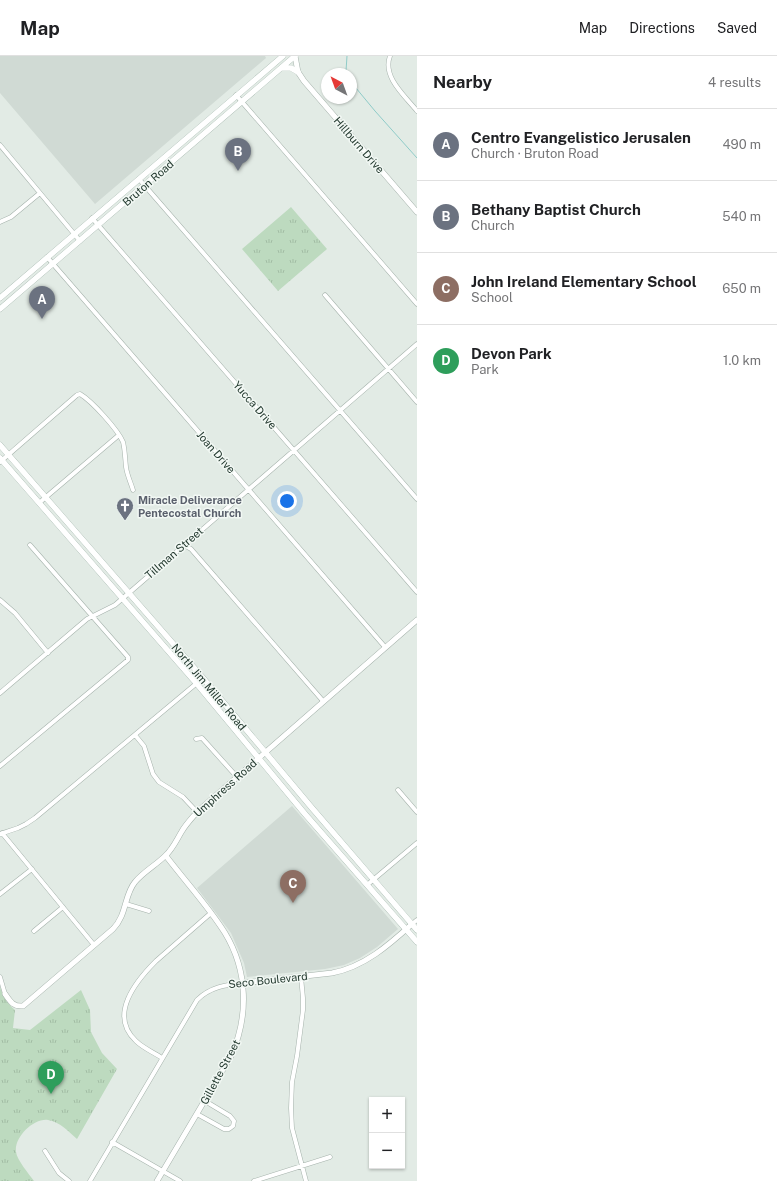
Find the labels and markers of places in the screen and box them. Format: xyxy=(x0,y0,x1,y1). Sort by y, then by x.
pin: B xyxy=(225,138,251,171)
pin: A xyxy=(29,286,55,319)
place label: Miracle Deliverance Pentecostal Church xyxy=(138,494,242,519)
church icon: Miracle Deliverance Pentecostal Church xyxy=(115,496,135,521)
pin: C xyxy=(280,870,306,903)
pin: D xyxy=(38,1061,64,1094)

